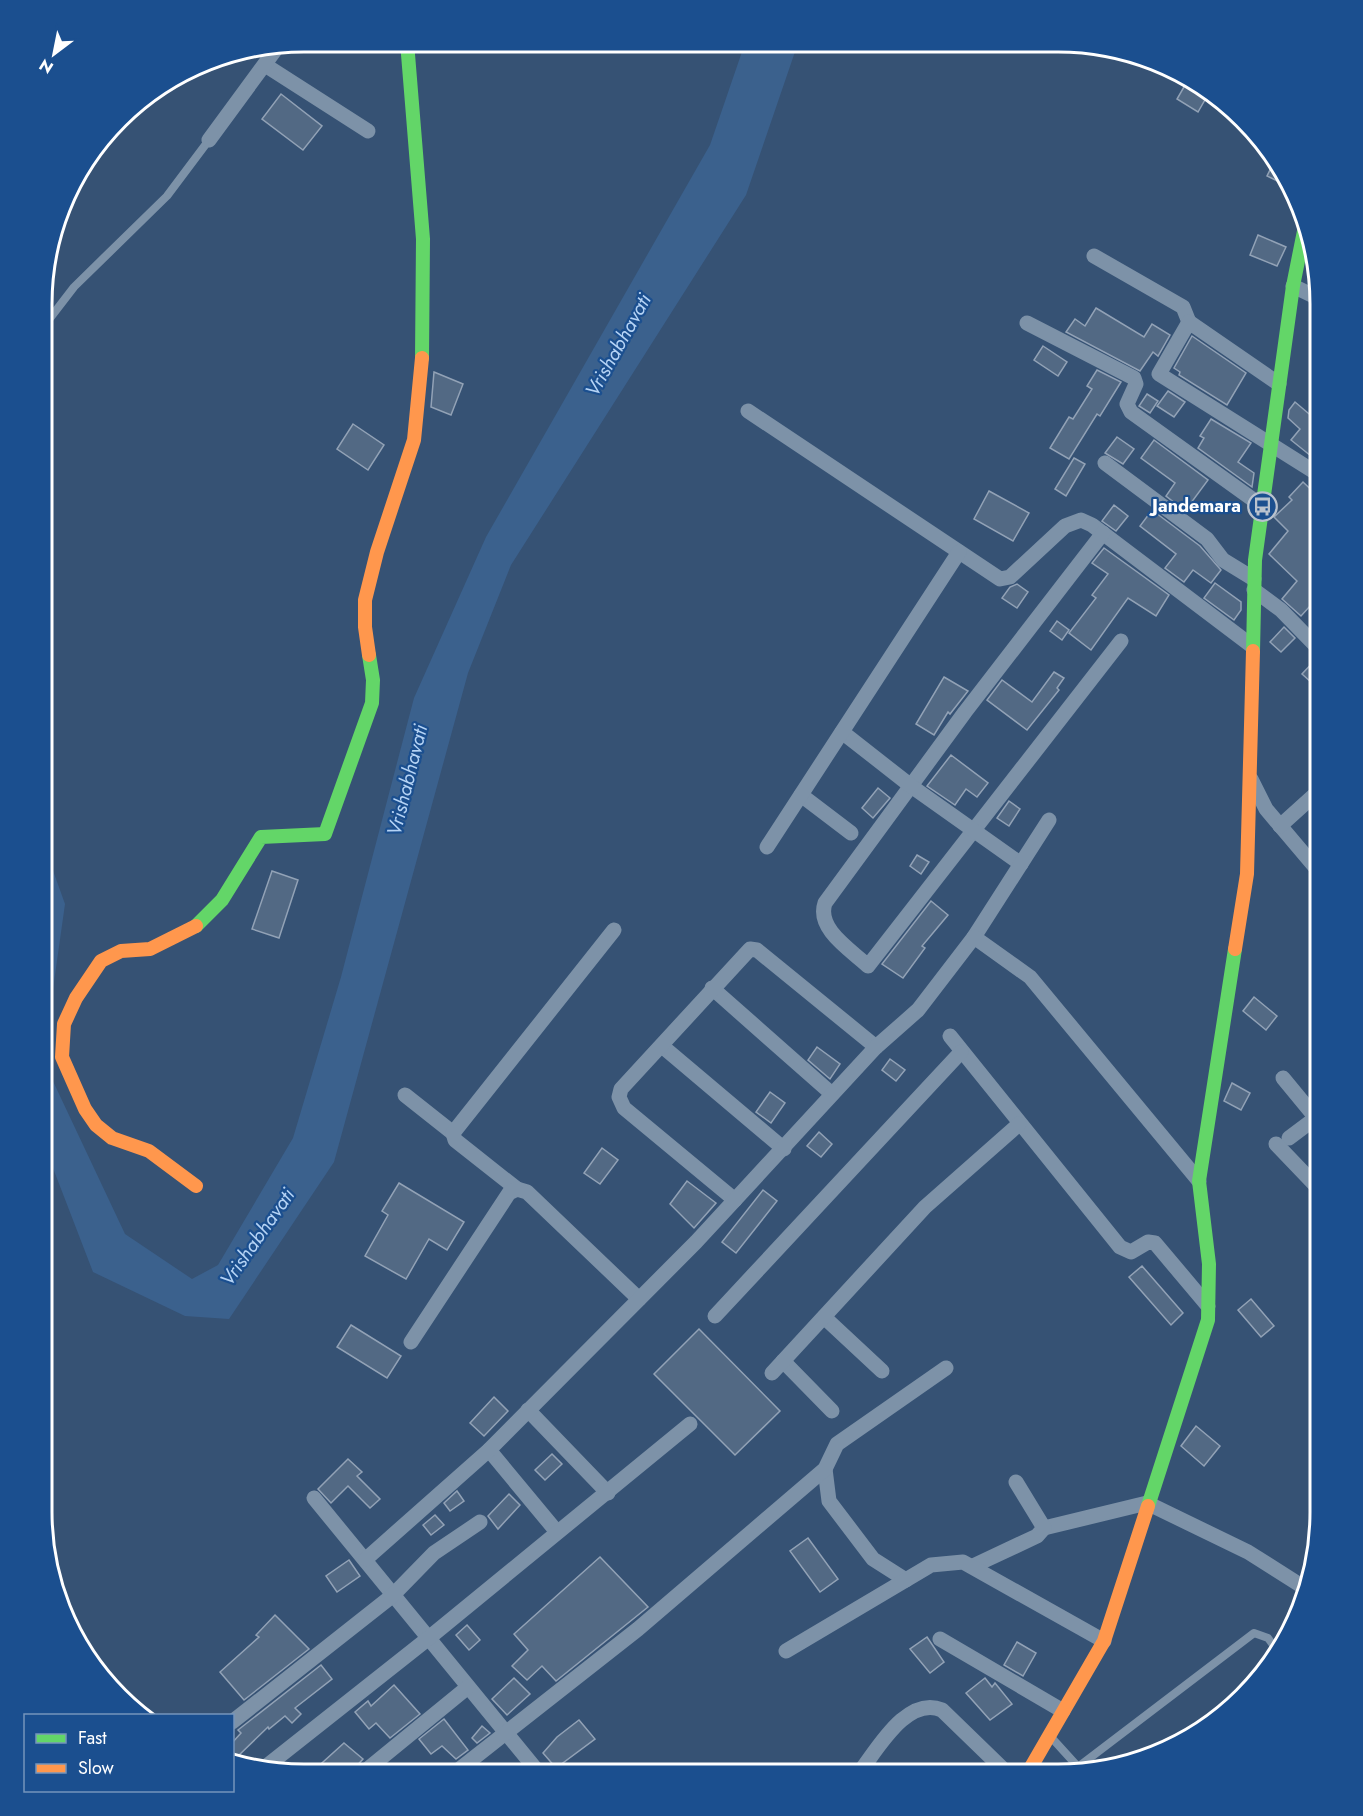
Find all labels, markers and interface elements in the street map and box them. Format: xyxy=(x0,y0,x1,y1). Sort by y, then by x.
north arrow xyxy=(24,24,84,84)
text: N xyxy=(35,53,58,79)
water label: Vrishabhavati xyxy=(578,288,659,402)
bus stop icon: Jandemara xyxy=(1246,490,1278,522)
place label: Jandemara xyxy=(1149,493,1241,519)
water label: Vrishabhavati xyxy=(380,721,436,839)
water label: Vrishabhavati xyxy=(213,1182,302,1292)
legend xyxy=(24,1714,234,1792)
text: Fast xyxy=(78,1725,107,1751)
text: Slow xyxy=(78,1755,115,1781)

